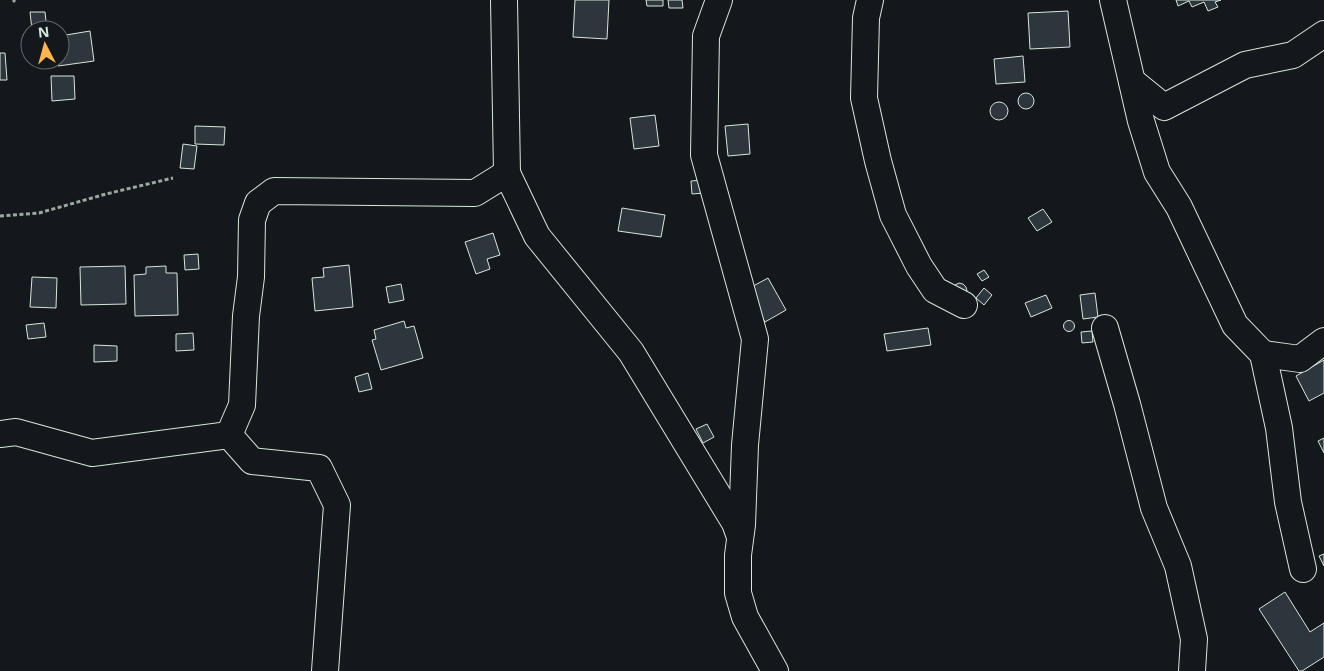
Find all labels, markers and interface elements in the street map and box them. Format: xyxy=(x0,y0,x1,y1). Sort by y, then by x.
north arrow xyxy=(20,20,70,70)
text: N xyxy=(37,22,50,42)

